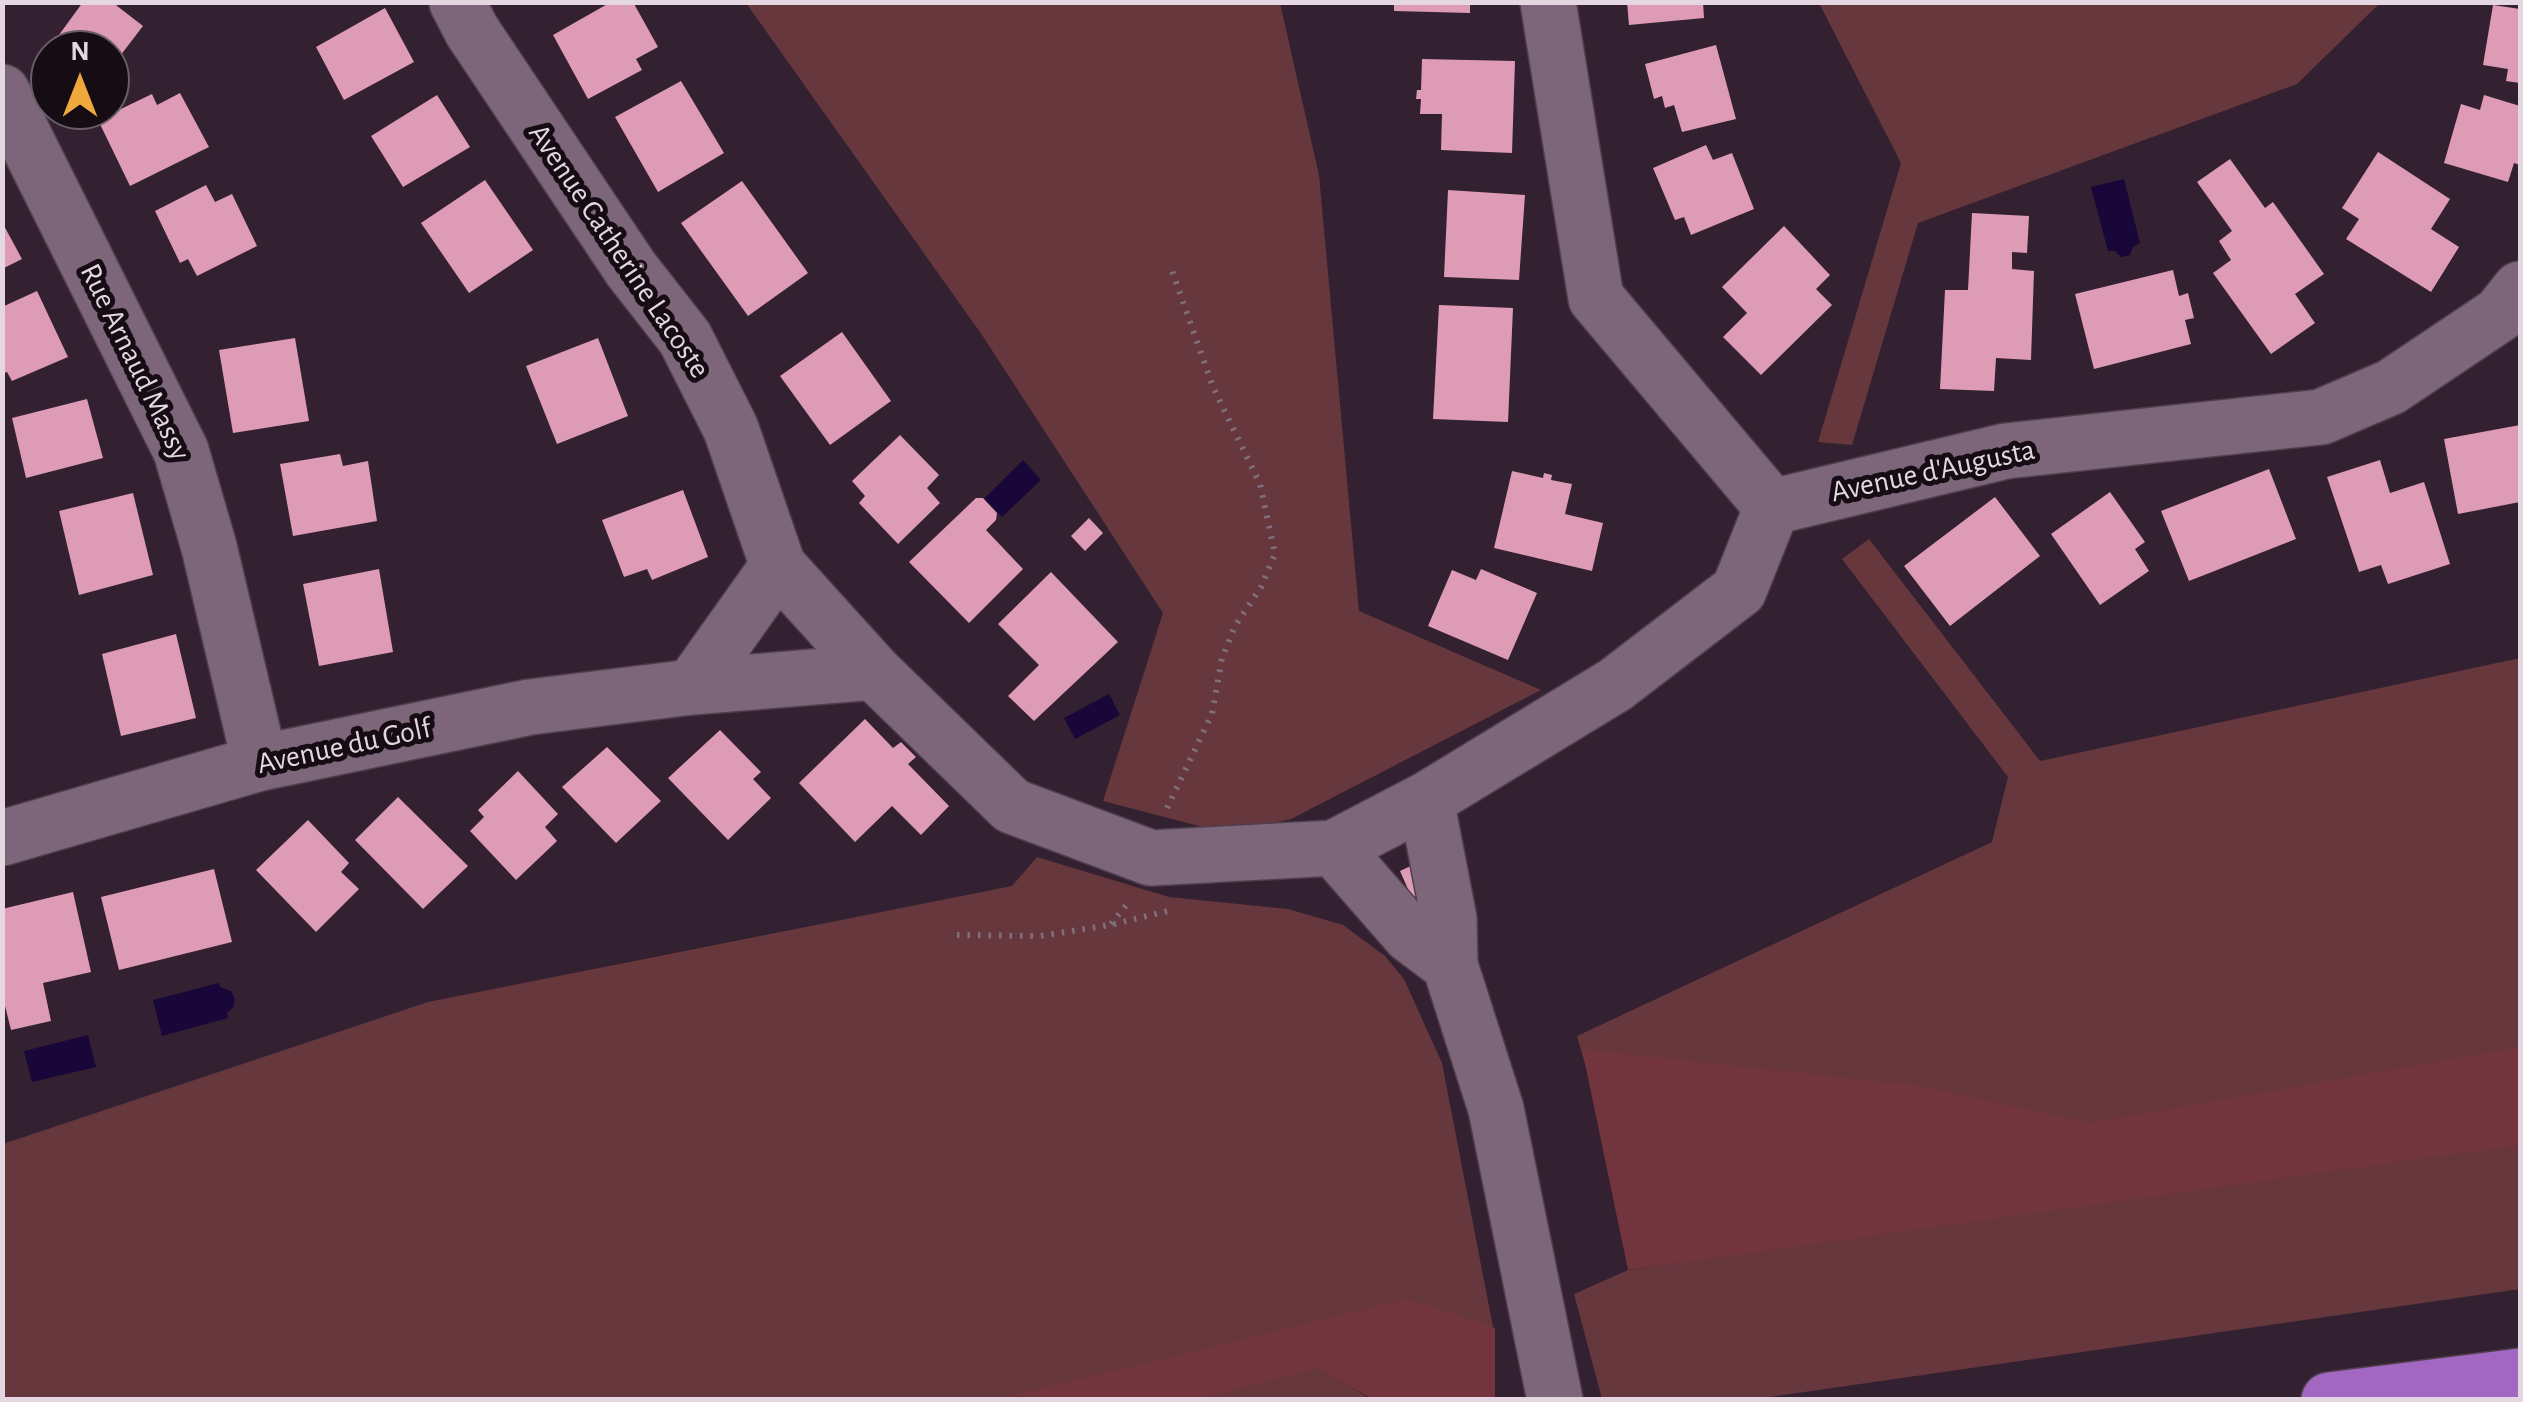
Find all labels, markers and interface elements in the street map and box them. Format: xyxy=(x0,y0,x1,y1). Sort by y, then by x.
north arrow xyxy=(30,30,130,130)
text: N xyxy=(70,38,90,66)
street label: Avenue Catherine Lacoste xyxy=(521,117,717,385)
street label: Rue Arnaud Massy xyxy=(72,258,198,466)
street label: Avenue d'Augusta xyxy=(1828,432,2038,510)
street label: Avenue du Golf xyxy=(254,710,434,782)

